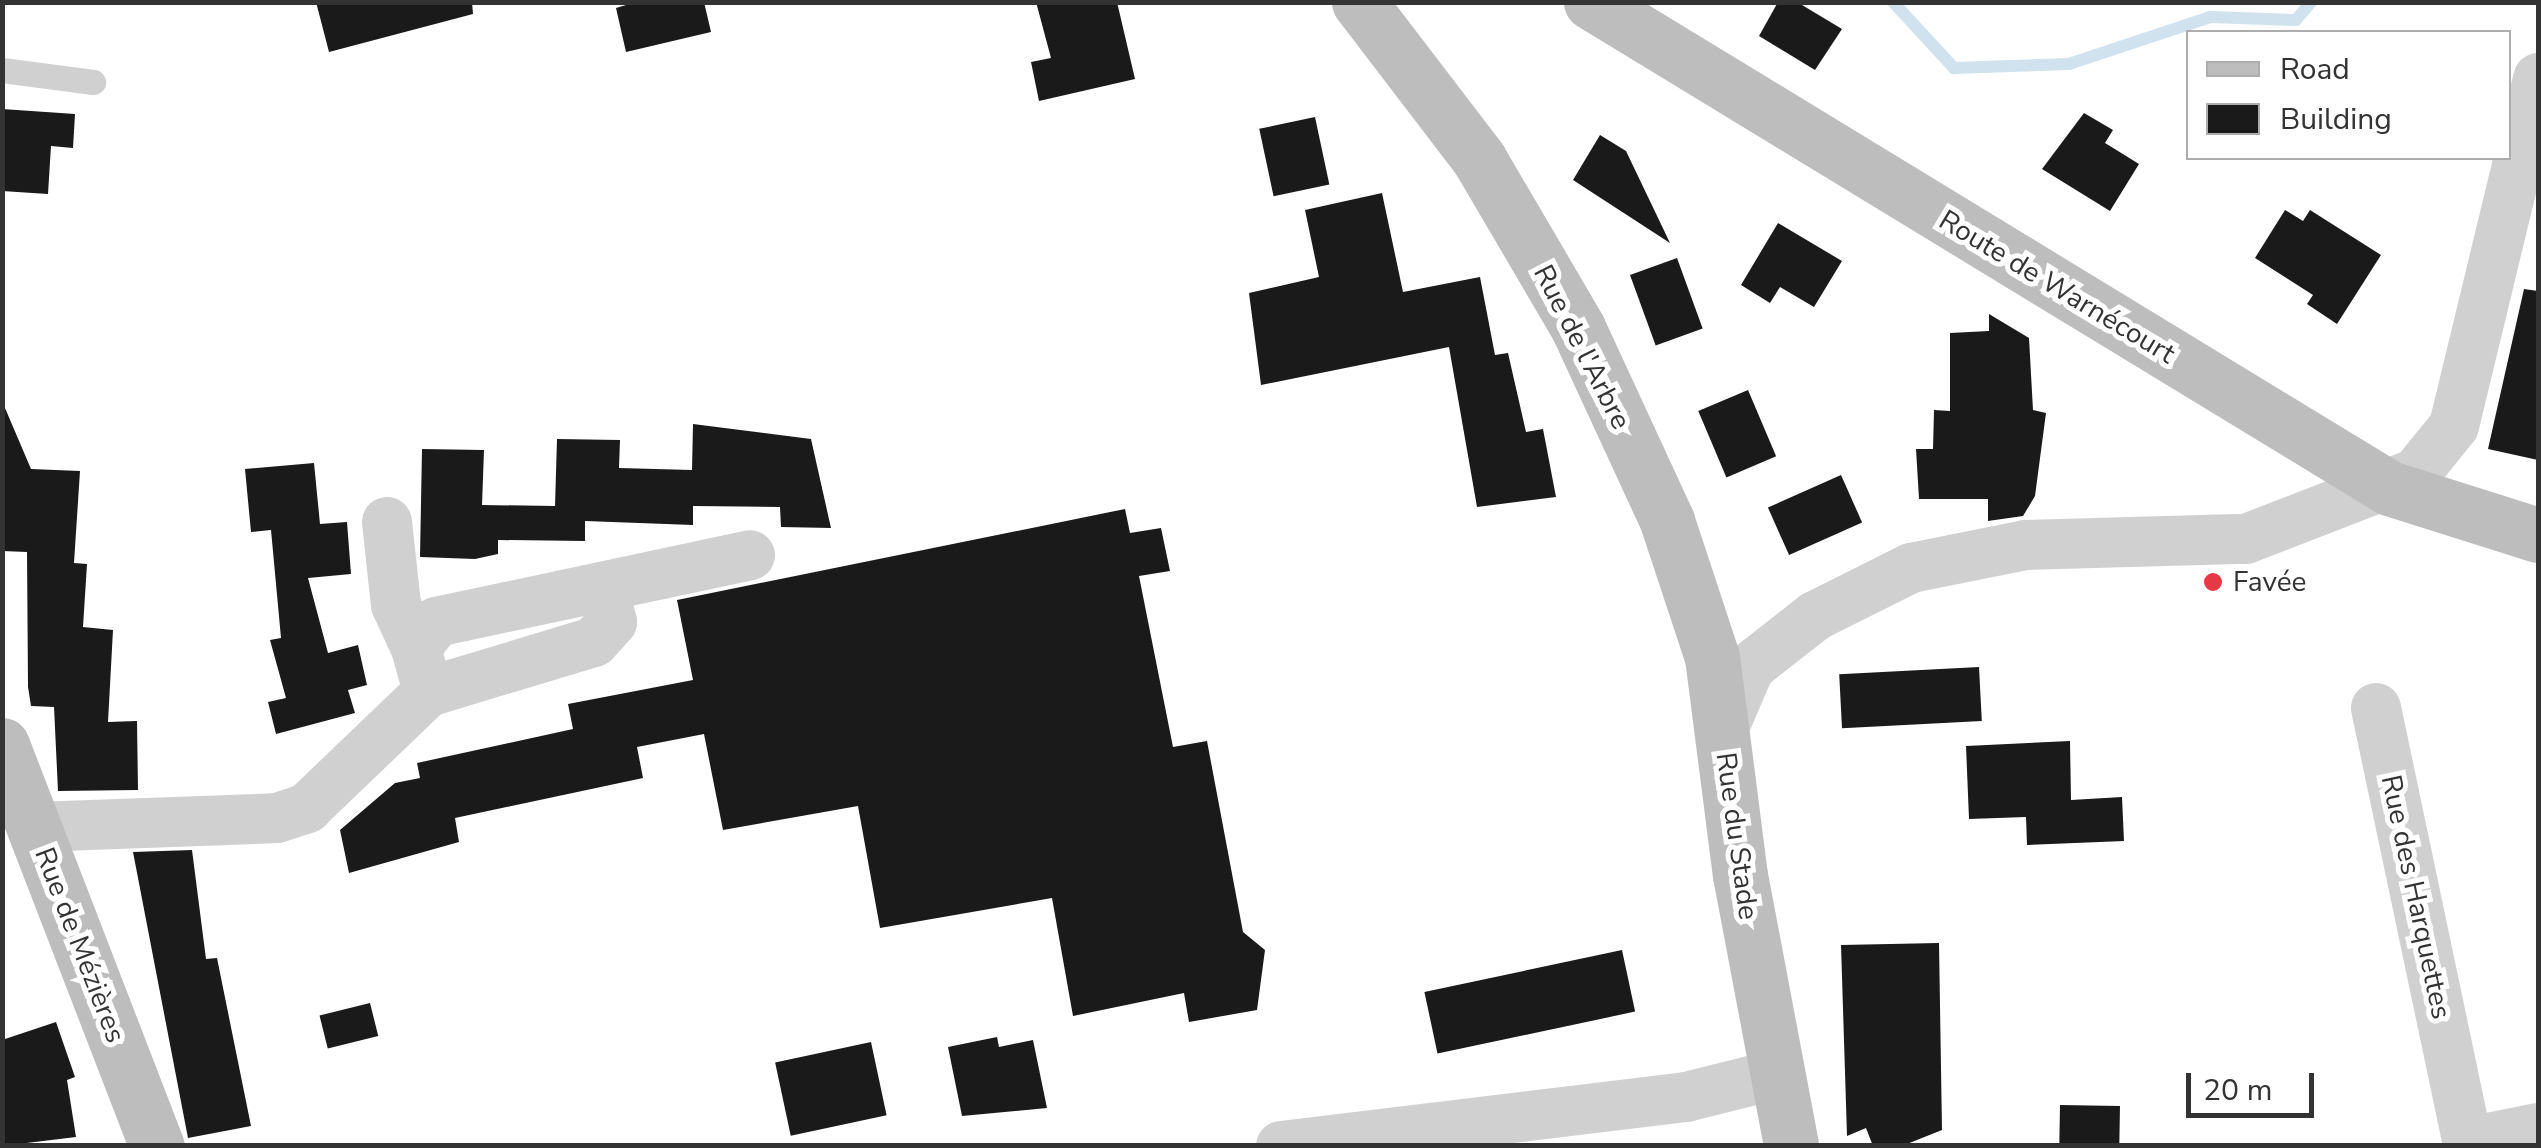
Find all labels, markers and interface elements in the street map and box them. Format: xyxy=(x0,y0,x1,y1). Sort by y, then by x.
legend xyxy=(2186,30,2511,160)
text: Road xyxy=(2280,49,2350,90)
text: Building xyxy=(2280,99,2392,140)
street label: Route de Warnécourt xyxy=(1933,203,2181,371)
street label: Rue de l'Arbre xyxy=(1526,259,1638,435)
place label: Favée xyxy=(2233,565,2306,599)
marker: Favée xyxy=(2202,571,2224,593)
street label: Rue du Stade xyxy=(1709,750,1765,922)
street label: Rue des Harquettes xyxy=(2374,772,2458,1022)
street label: Rue de Mézières xyxy=(27,843,133,1047)
scale bar xyxy=(2191,1053,2318,1115)
text: 20 m xyxy=(2203,1070,2272,1111)

